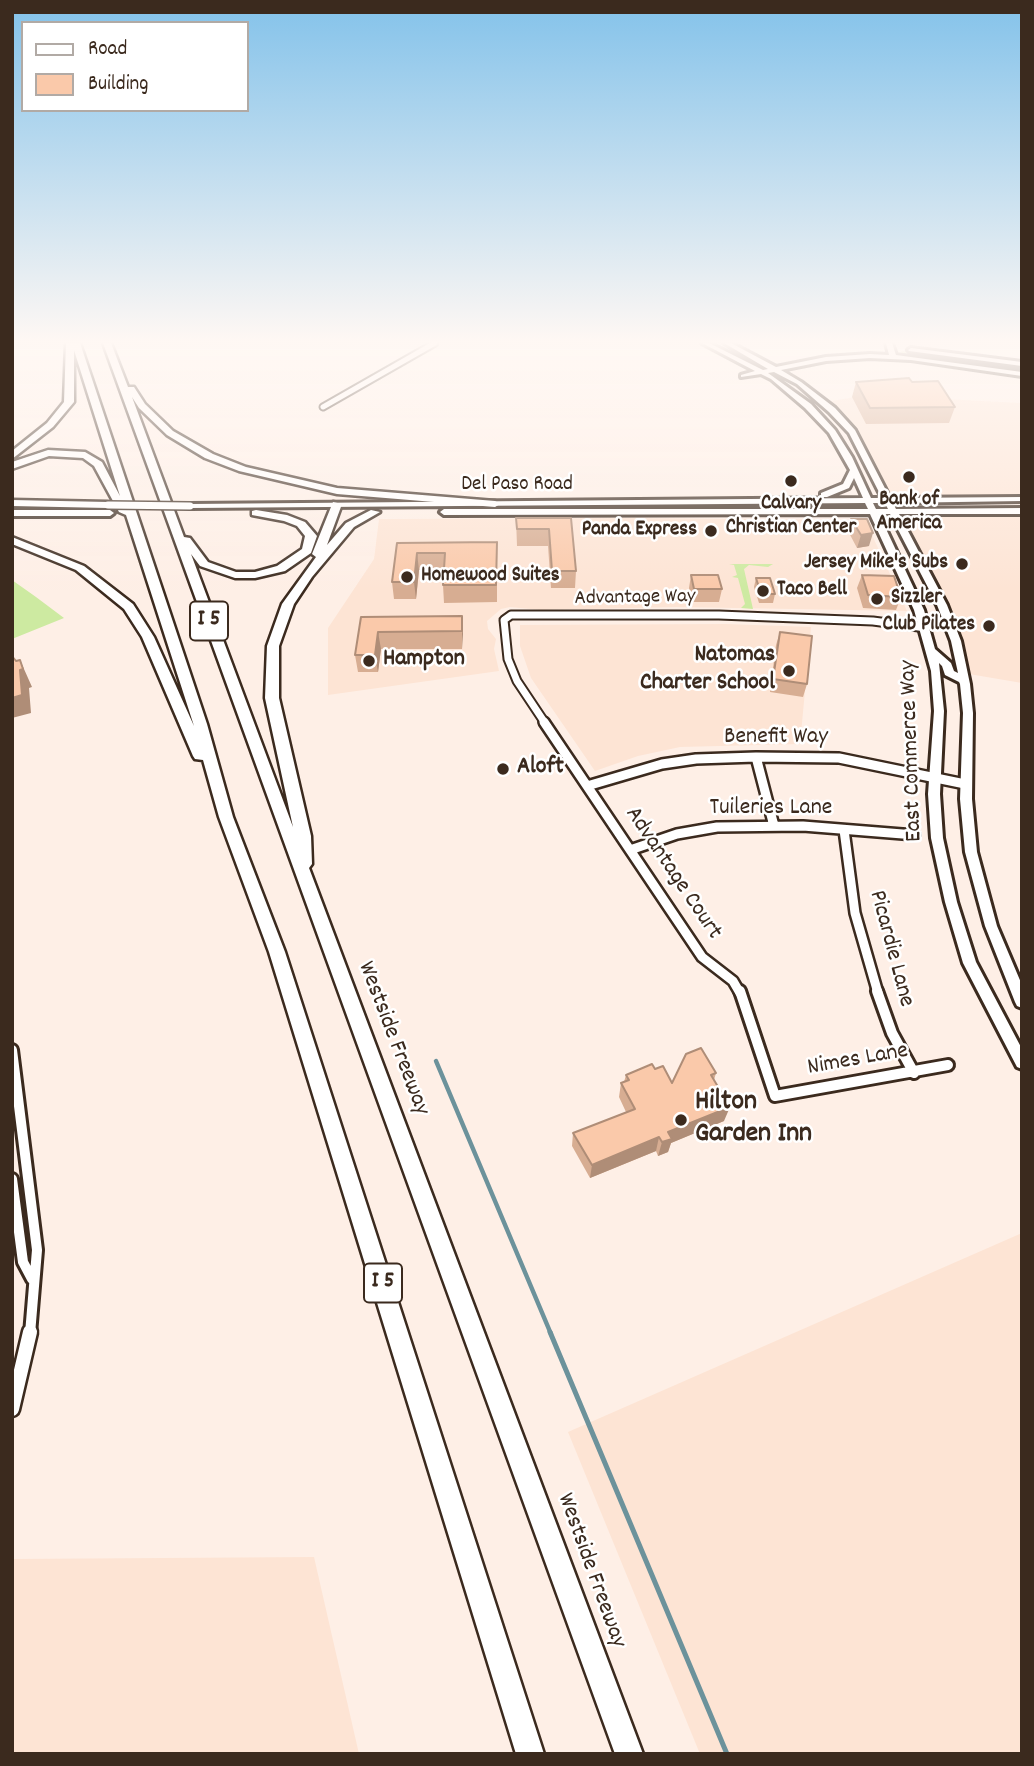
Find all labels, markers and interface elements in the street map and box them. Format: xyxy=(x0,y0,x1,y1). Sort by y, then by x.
legend xyxy=(21,21,248,112)
text: Road xyxy=(88,35,127,65)
text: Building xyxy=(88,70,148,100)
marker: Bank of America xyxy=(901,469,917,485)
street label: Del Paso Road xyxy=(461,473,573,499)
marker: Calvary Christian Center xyxy=(783,473,799,489)
place label: Bank of America xyxy=(876,488,942,538)
place label: Calvary Christian Center xyxy=(726,492,856,542)
place label: Panda Express xyxy=(582,518,697,544)
marker: Panda Express xyxy=(703,523,719,539)
place label: Jersey Mike's Subs xyxy=(804,551,948,577)
marker: Jersey Mike's Subs xyxy=(954,556,970,572)
place label: Homewood Suites xyxy=(421,564,560,590)
marker: Homewood Suites xyxy=(399,569,415,585)
place label: Taco Bell xyxy=(777,578,847,604)
marker: Taco Bell xyxy=(755,583,771,599)
street label: Advantage Way xyxy=(574,585,696,613)
place label: Sizzler xyxy=(891,586,942,612)
marker: Sizzler xyxy=(869,591,885,607)
road number: I 5 xyxy=(190,601,228,640)
place label: Club Pilates xyxy=(883,613,975,639)
marker: Club Pilates xyxy=(981,618,997,634)
place label: Natomas Charter School xyxy=(640,643,775,699)
place label: Hampton xyxy=(383,647,465,675)
marker: Hampton xyxy=(361,653,377,669)
street label: East Commerce Way xyxy=(895,660,931,842)
marker: Natomas Charter School xyxy=(781,663,797,679)
street label: Benefit Way xyxy=(724,725,828,753)
place label: Aloft xyxy=(517,755,564,783)
marker: Aloft xyxy=(495,761,511,777)
street label: Tuileries Lane xyxy=(710,796,832,824)
street label: Advantage Court xyxy=(617,802,727,946)
street label: Picardie Lane xyxy=(861,888,919,1010)
street label: Westside Freeway xyxy=(349,958,435,1120)
street label: Nimes Lane xyxy=(805,1038,911,1084)
place label: Hilton Garden Inn xyxy=(695,1087,812,1153)
marker: Hilton Garden Inn xyxy=(673,1112,689,1128)
road number: I 5 xyxy=(364,1264,402,1302)
street label: Westside Freeway xyxy=(549,1490,631,1652)

